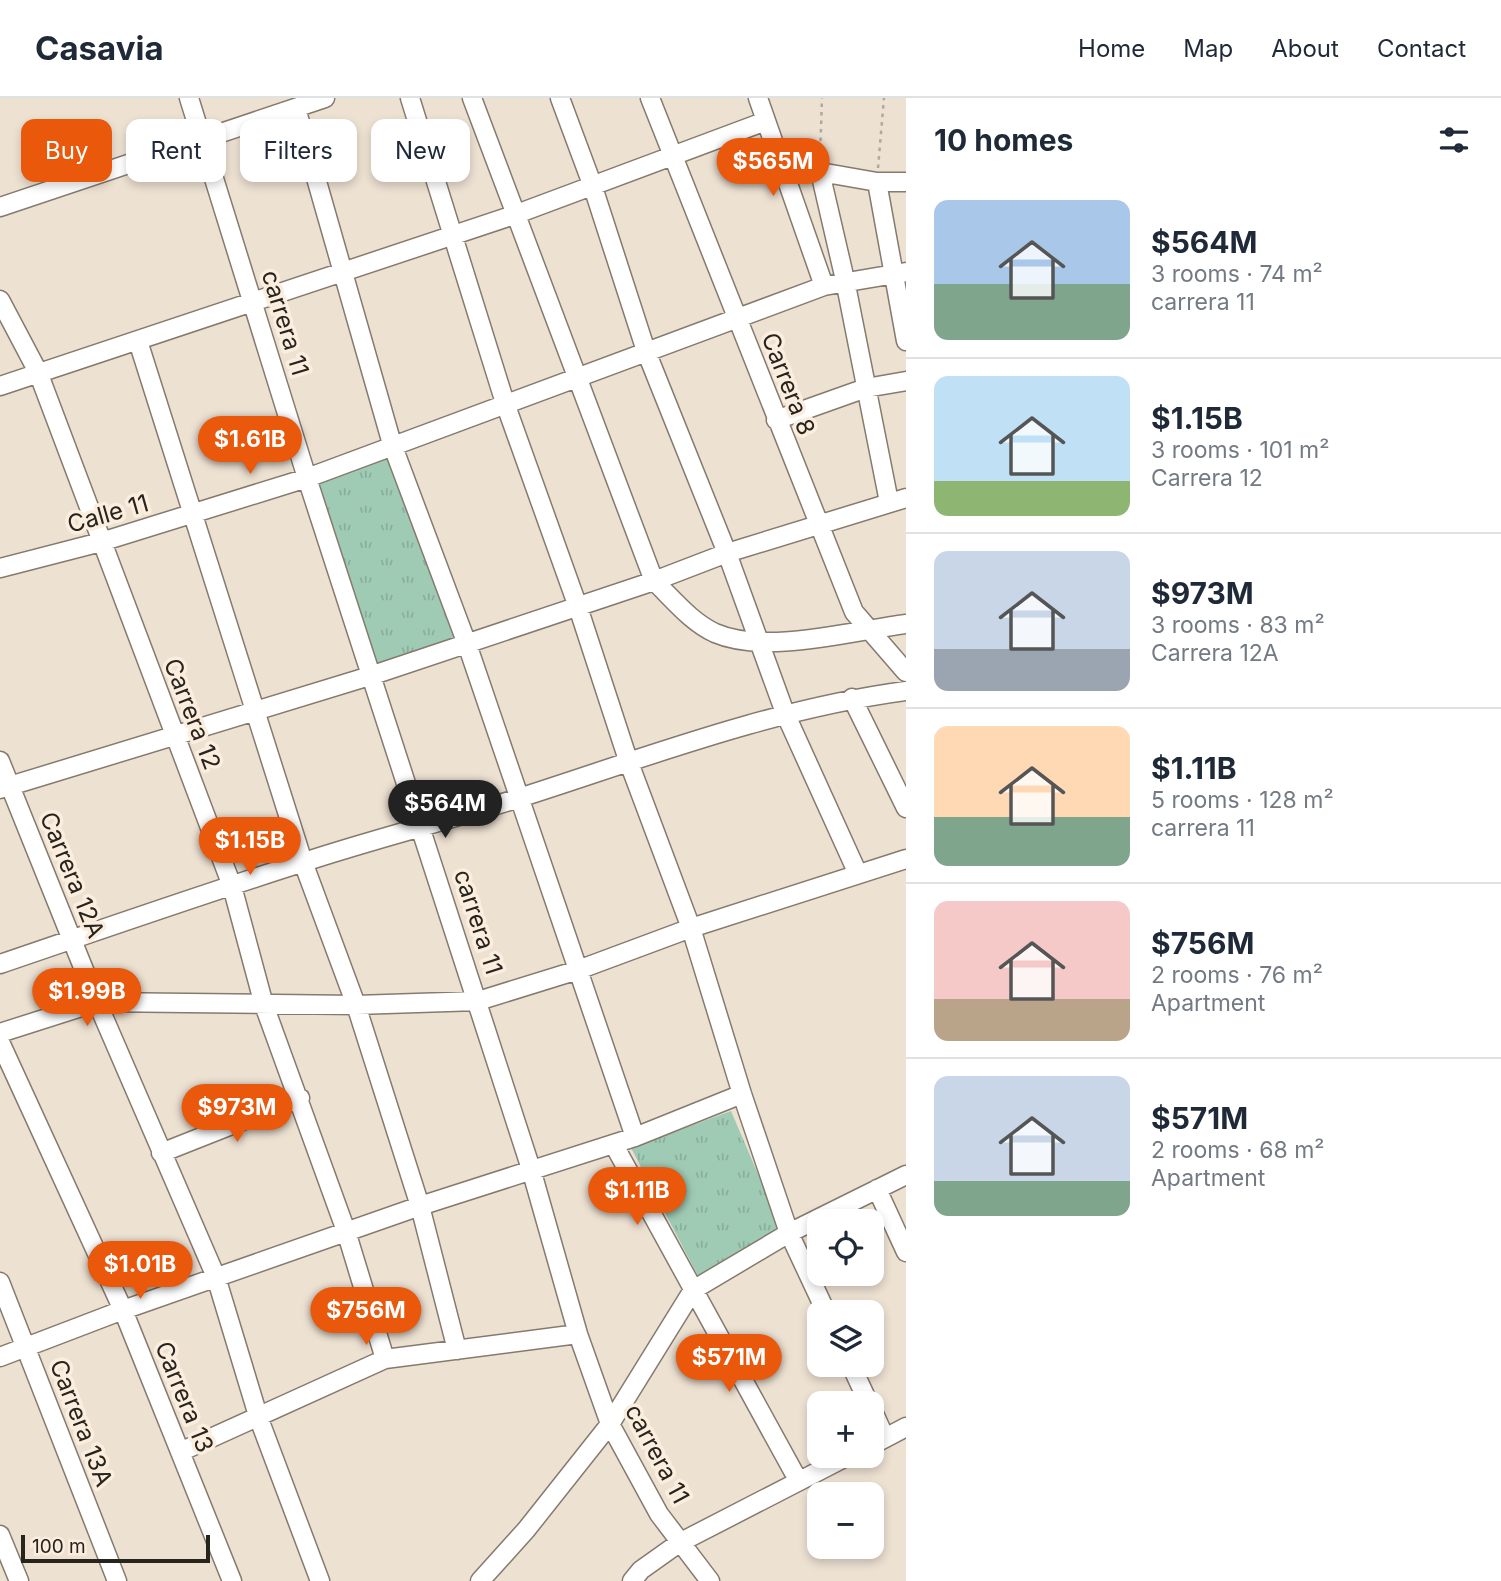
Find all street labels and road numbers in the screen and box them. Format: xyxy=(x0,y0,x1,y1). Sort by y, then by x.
street label: carrera 11 xyxy=(256,267,315,379)
street label: Carrera 8 xyxy=(756,329,821,439)
street label: Calle 11 xyxy=(64,488,152,539)
street label: Carrera 12 xyxy=(158,654,227,774)
street label: Carrera 12A xyxy=(34,808,111,942)
street label: carrera 11 xyxy=(448,866,509,978)
street label: Carrera 13 xyxy=(149,1337,220,1456)
street label: Carrera 13A xyxy=(44,1355,119,1490)
street label: carrera 11 xyxy=(619,1399,696,1508)

